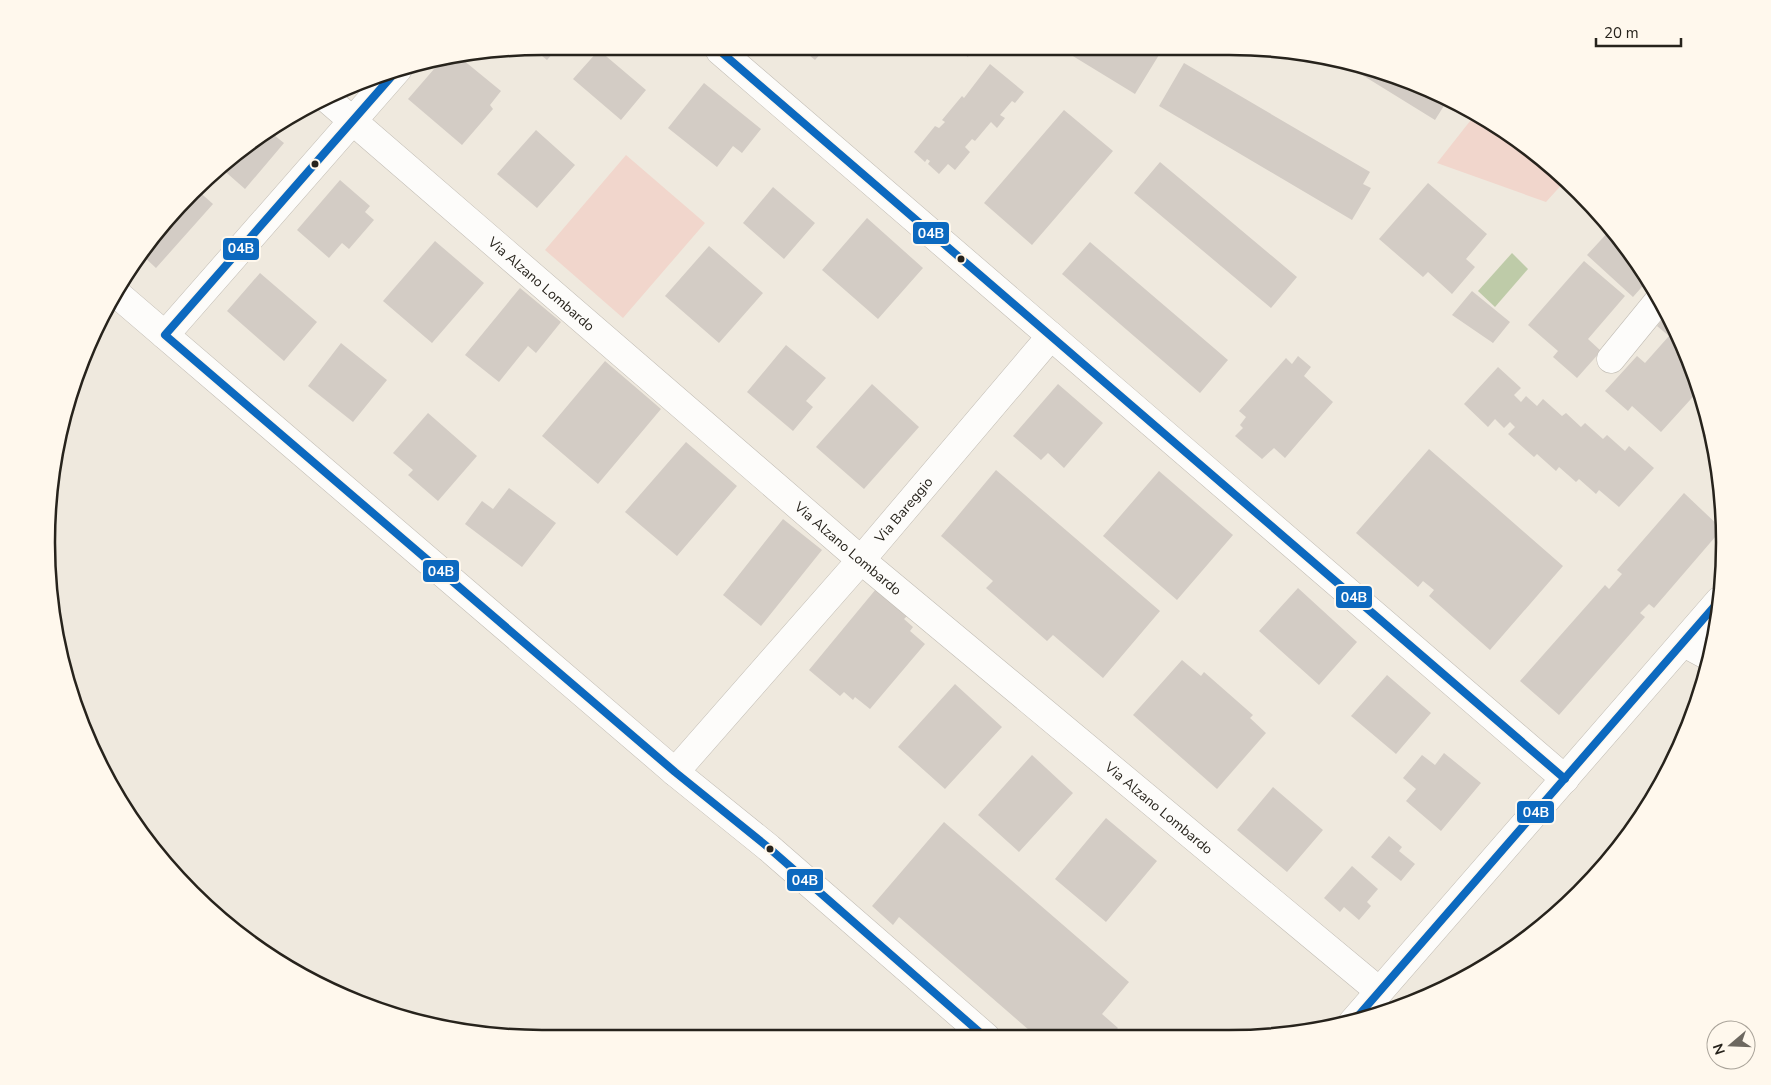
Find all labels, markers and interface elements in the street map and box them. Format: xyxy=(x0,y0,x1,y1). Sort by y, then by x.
scale bar xyxy=(1596,15,1681,47)
text: 20 m xyxy=(1604,23,1639,43)
unlabelled marker xyxy=(310,159,320,169)
line badge: 04B xyxy=(912,221,950,245)
text: 04B xyxy=(918,224,944,243)
street label: Via Alzano Lombardo xyxy=(483,232,599,336)
line badge: 04B xyxy=(222,237,260,261)
text: 04B xyxy=(228,239,254,258)
unlabelled marker xyxy=(956,254,966,264)
street label: Via Bareggio xyxy=(870,473,938,548)
street label: Via Alzano Lombardo xyxy=(789,497,906,600)
line badge: 04B xyxy=(422,559,460,583)
text: 04B xyxy=(428,562,454,581)
line badge: 04B xyxy=(1335,585,1373,609)
text: 04B xyxy=(1341,588,1367,607)
street label: Via Alzano Lombardo xyxy=(1100,757,1217,859)
line badge: 04B xyxy=(1516,800,1555,824)
text: 04B xyxy=(1523,803,1549,822)
unlabelled marker xyxy=(765,844,775,854)
line badge: 04B xyxy=(786,868,824,892)
text: 04B xyxy=(792,871,818,890)
north arrow xyxy=(1706,1020,1756,1070)
text: N xyxy=(1708,1041,1730,1057)

